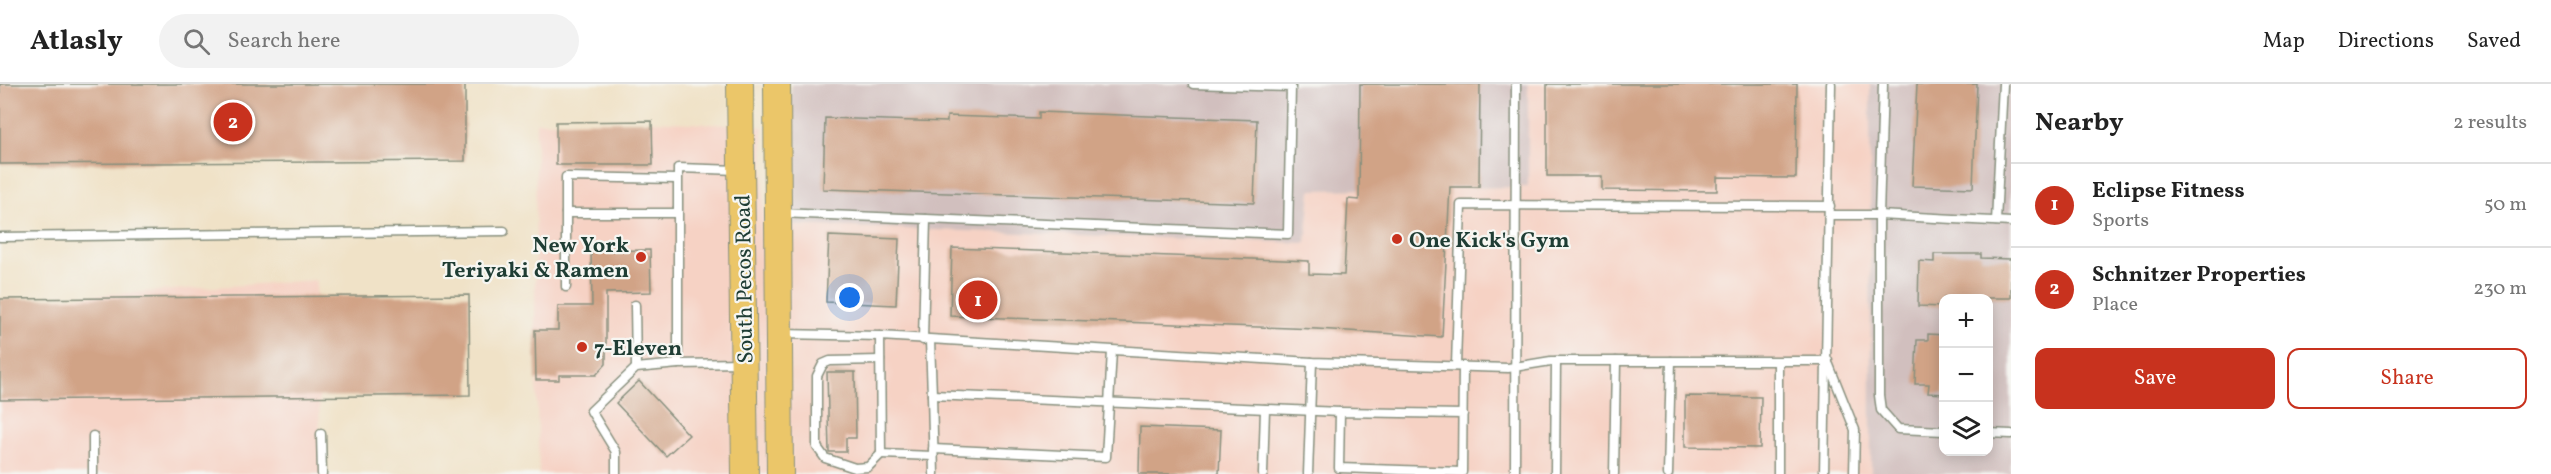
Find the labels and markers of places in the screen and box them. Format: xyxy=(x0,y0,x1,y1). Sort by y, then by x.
pin: 2 xyxy=(214,99,252,144)
place label: One Kick's Gym xyxy=(1409,226,1570,257)
place label: New York Teriyaki & Ramen xyxy=(442,231,629,287)
marker: One Kick's Gym xyxy=(1390,232,1404,246)
marker: New York Teriyaki & Ramen xyxy=(634,250,648,264)
pin: 1 xyxy=(958,278,998,322)
place label: 7-Eleven xyxy=(594,334,682,365)
marker: 7-Eleven xyxy=(575,340,589,354)

